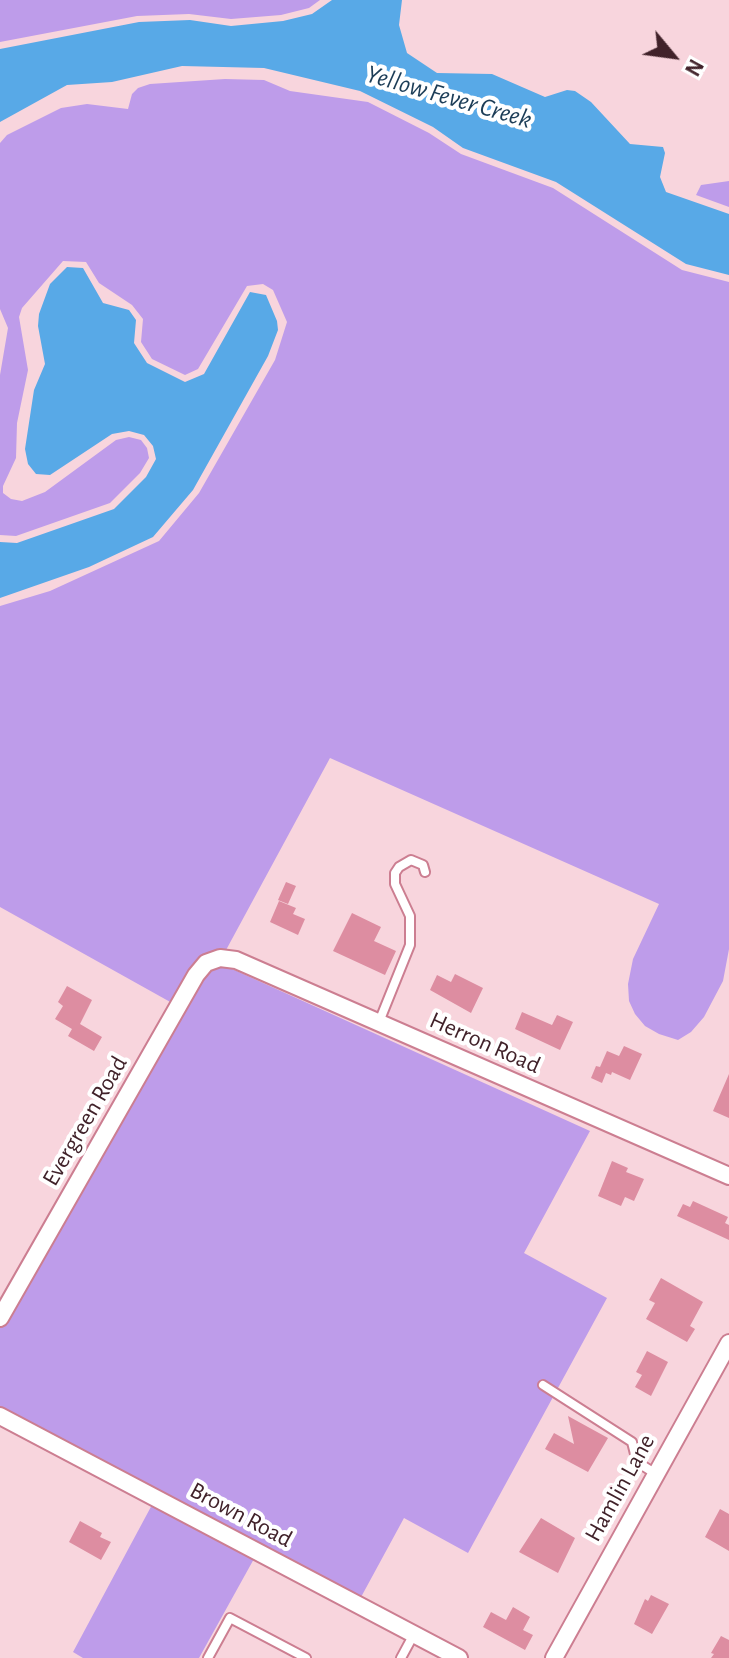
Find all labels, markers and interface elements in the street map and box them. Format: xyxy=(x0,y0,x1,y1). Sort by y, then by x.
north arrow xyxy=(633,16,713,96)
text: N xyxy=(681,56,707,80)
water label: Yellow Fever Creek xyxy=(363,58,535,136)
street label: Herron Road xyxy=(425,1006,545,1080)
street label: Evergreen Road xyxy=(36,1051,134,1191)
street label: Hamlin Lane xyxy=(579,1429,661,1547)
street label: Brown Road xyxy=(185,1476,297,1554)

